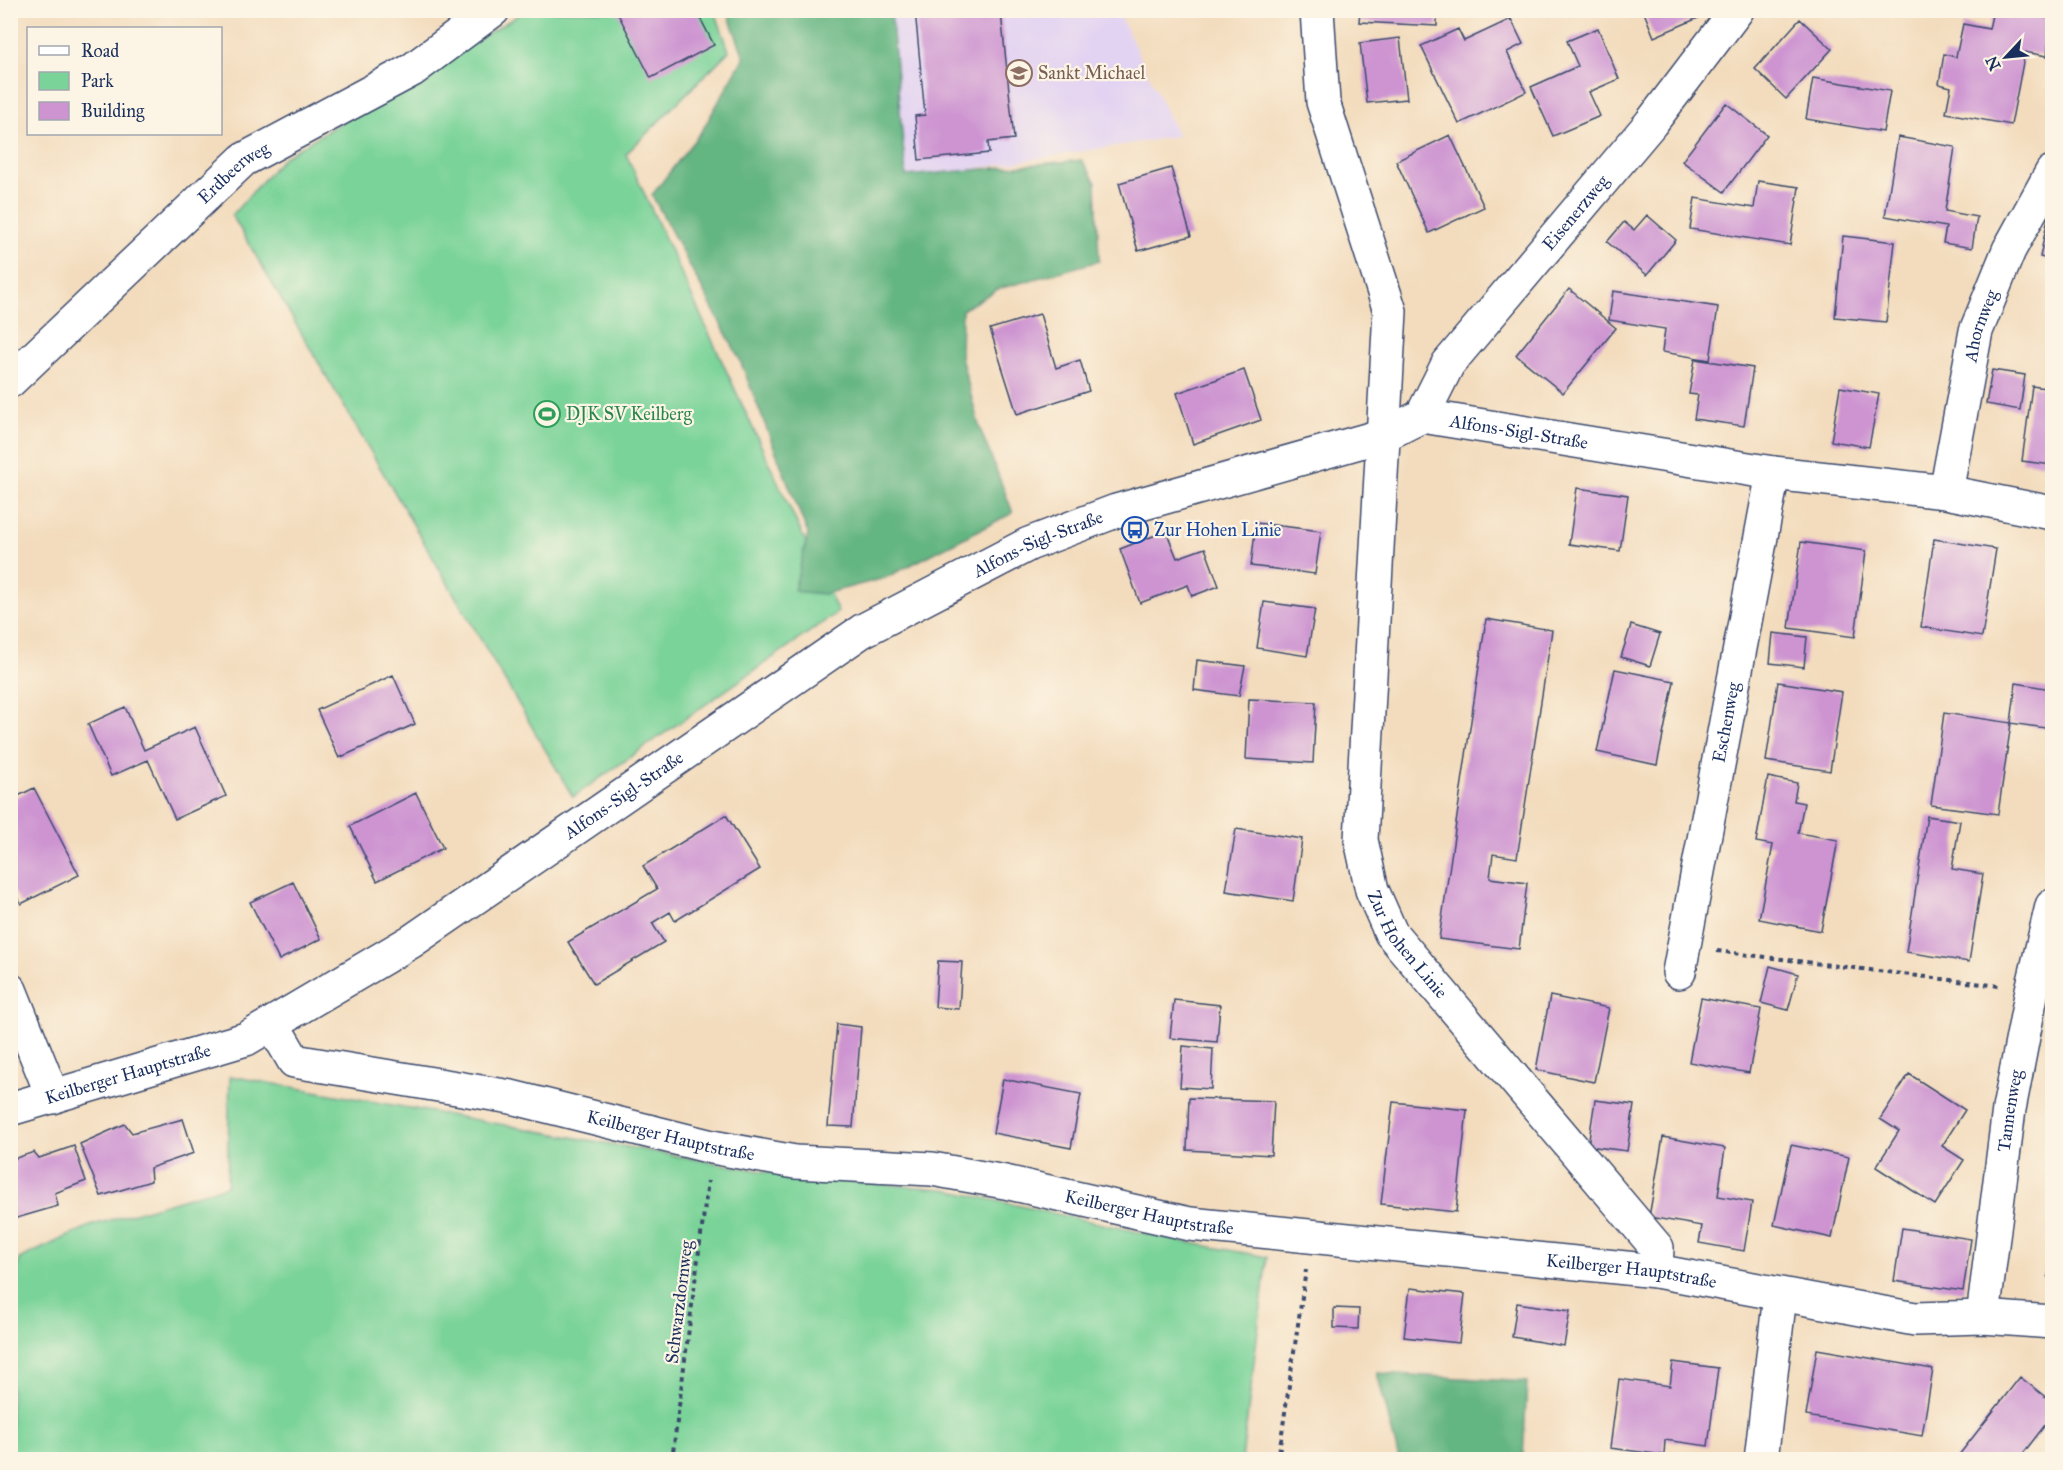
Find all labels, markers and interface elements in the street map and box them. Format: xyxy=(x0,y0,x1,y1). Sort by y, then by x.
legend xyxy=(27,27,222,135)
north arrow xyxy=(1976,27,2036,87)
text: Road xyxy=(81,40,119,62)
text: N xyxy=(1981,53,2004,74)
school or university icon: Sankt Michael xyxy=(1004,58,1034,88)
place label: Sankt Michael xyxy=(1038,62,1145,84)
text: Park xyxy=(81,70,114,92)
text: Building xyxy=(81,100,145,123)
street label: Erdbeerweg xyxy=(193,137,274,208)
street label: Eisenerzweg xyxy=(1537,170,1615,255)
street label: Ahornweg xyxy=(1959,286,2004,365)
sports icon: DJK SV Keilberg xyxy=(532,399,562,429)
place label: DJK SV Keilberg xyxy=(566,403,692,426)
street label: Alfons-Sigl-Straße xyxy=(1447,410,1590,454)
street label: Alfons-Sigl-Straße xyxy=(968,506,1106,583)
bus stop icon: Zur Hohen Linie xyxy=(1120,515,1150,545)
place label: Zur Hohen Linie xyxy=(1154,519,1281,541)
street label: Eschenweg xyxy=(1708,680,1745,765)
street label: Alfons-Sigl-Straße xyxy=(559,746,687,844)
street label: Zur Hohen Linie xyxy=(1363,887,1452,1003)
street label: Keilberger Hauptstraße xyxy=(42,1039,213,1109)
street label: Tannenweg xyxy=(1993,1067,2028,1153)
street label: Keilberger Hauptstraße xyxy=(584,1105,756,1165)
street label: Keilberger Hauptstraße xyxy=(1063,1185,1235,1239)
street label: Schwarzdornweg xyxy=(661,1238,699,1365)
street label: Keilberger Hauptstraße xyxy=(1545,1249,1718,1293)

